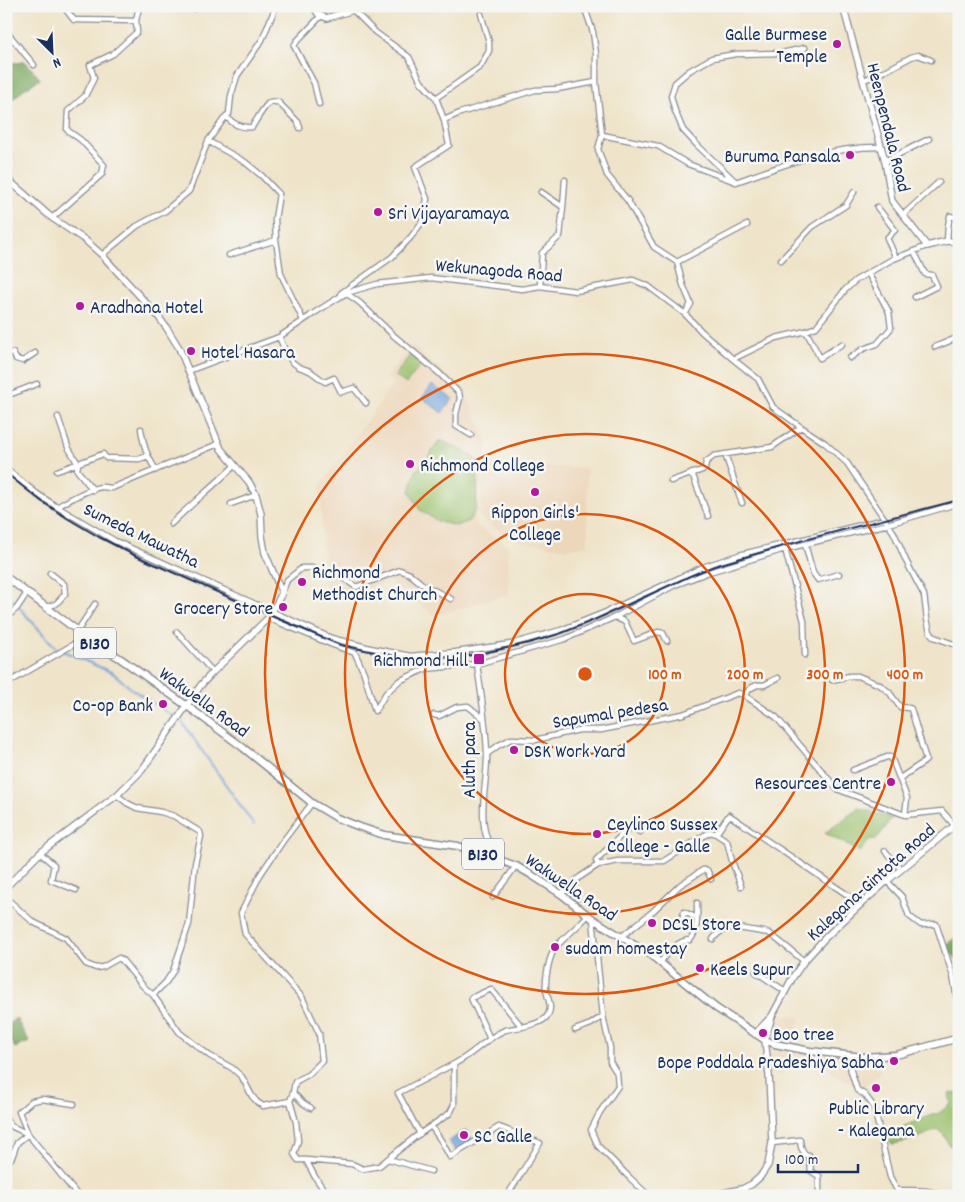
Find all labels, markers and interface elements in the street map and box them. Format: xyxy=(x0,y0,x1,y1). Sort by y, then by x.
place label: Galle Burmese Temple xyxy=(725,23,827,72)
north arrow xyxy=(28,28,78,78)
marker: Galle Burmese Temple xyxy=(831,38,843,50)
text: N xyxy=(49,52,64,73)
street label: Heenpendala Road xyxy=(858,60,916,195)
place label: Buruma Pansala xyxy=(725,145,841,172)
marker: Buruma Pansala xyxy=(844,149,856,161)
place label: Sri Vijayaramaya xyxy=(388,202,510,229)
marker: Sri Vijayaramaya xyxy=(372,206,384,218)
street label: Wekunagoda Road xyxy=(434,253,563,291)
place label: Aradhana Hotel xyxy=(90,296,203,323)
marker: Aradhana Hotel xyxy=(74,300,86,312)
place label: Hotel Hasara xyxy=(201,341,296,368)
marker: Hotel Hasara xyxy=(185,345,197,357)
place label: Richmond College xyxy=(420,454,545,481)
marker: Richmond College xyxy=(404,458,416,470)
marker: Rippon Girls' College xyxy=(529,486,541,498)
street label: Sumeda Mawatha xyxy=(78,497,204,577)
place label: Rippon Girls' College xyxy=(491,501,579,550)
place label: Richmond Methodist Church xyxy=(312,561,437,610)
marker: Richmond Methodist Church xyxy=(296,576,308,588)
place label: Grocery Store xyxy=(174,597,273,624)
marker: Grocery Store xyxy=(277,601,289,613)
road number: B130 xyxy=(74,628,116,658)
place label: Richmond Hill xyxy=(373,649,468,676)
marker: Richmond Hill xyxy=(472,652,486,666)
street label: Wakwella Road xyxy=(152,662,254,746)
centre of rings xyxy=(576,665,594,683)
text: 100 m xyxy=(648,665,682,687)
text: 200 m xyxy=(727,665,763,687)
text: 300 m xyxy=(807,665,843,687)
text: 400 m xyxy=(887,665,923,687)
street label: Sapumal pedesa xyxy=(551,693,671,738)
place label: Co-op Bank xyxy=(73,694,153,721)
marker: Co-op Bank xyxy=(157,698,169,710)
street label: Aluth para xyxy=(458,721,485,798)
place label: DSK Work Yard xyxy=(524,740,626,767)
marker: DSK Work Yard xyxy=(508,744,520,756)
place label: Resources Centre xyxy=(754,772,881,799)
marker: Resources Centre xyxy=(885,776,897,788)
place label: Ceylinco Sussex College - Galle xyxy=(607,813,718,862)
street label: Kalegana-Gintota Road xyxy=(802,818,943,949)
marker: Ceylinco Sussex College - Galle xyxy=(591,828,603,840)
road number: B130 xyxy=(462,839,504,870)
street label: Wakwella Road xyxy=(519,848,622,930)
place label: DCSL Store xyxy=(662,913,741,940)
marker: DCSL Store xyxy=(646,917,658,929)
place label: sudam homestay xyxy=(565,937,687,964)
marker: sudam homestay xyxy=(549,941,561,953)
place label: Keels Supur xyxy=(710,958,793,985)
marker: Keels Supur xyxy=(694,962,706,974)
place label: Boo tree xyxy=(773,1023,834,1050)
marker: Boo tree xyxy=(757,1027,769,1039)
place label: Bope Poddala Pradeshiya Sabha xyxy=(657,1051,885,1078)
marker: Bope Poddala Pradeshiya Sabha xyxy=(888,1055,900,1067)
marker: Public Library - Kalegana xyxy=(870,1082,882,1094)
place label: Public Library - Kalegana xyxy=(828,1097,924,1146)
place label: SC Galle xyxy=(474,1125,532,1152)
marker: SC Galle xyxy=(458,1129,470,1141)
scale bar xyxy=(778,1142,858,1174)
text: 100 m xyxy=(785,1150,818,1172)

